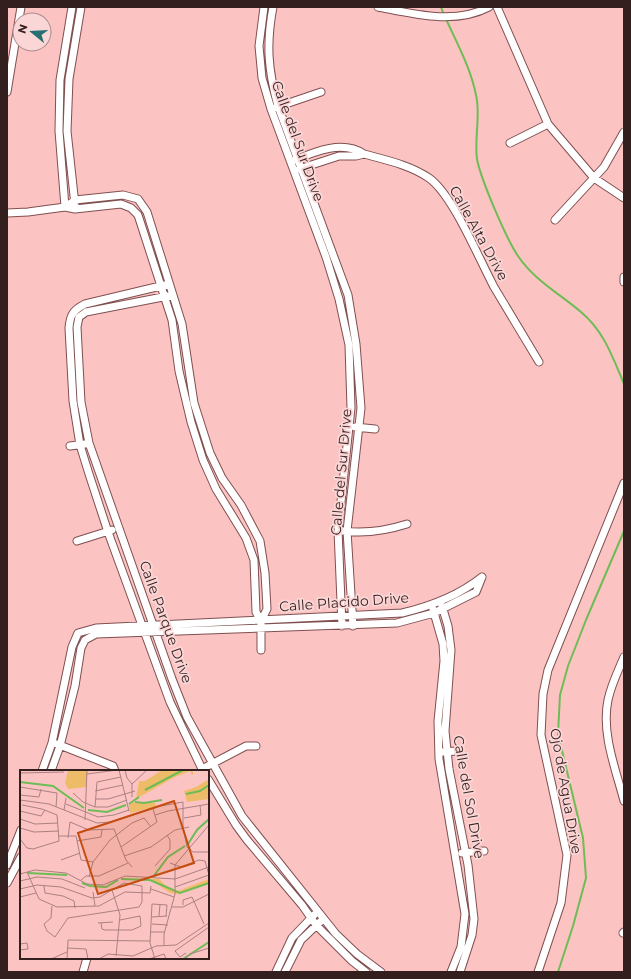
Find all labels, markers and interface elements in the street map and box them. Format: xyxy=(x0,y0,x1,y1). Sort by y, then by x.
north arrow xyxy=(12,12,52,52)
text: N xyxy=(14,23,31,35)
street label: Calle del Sur Drive xyxy=(268,78,328,204)
street label: Calle Alta Drive xyxy=(446,183,512,283)
street label: Calle del Sur Drive xyxy=(326,408,356,536)
street label: Calle Parque Drive xyxy=(135,558,197,686)
street label: Calle Placido Drive xyxy=(279,588,409,616)
street label: Ojo de Agua Drive xyxy=(546,727,586,855)
street label: Calle del Sol Drive xyxy=(449,734,489,860)
inset map xyxy=(20,770,209,959)

